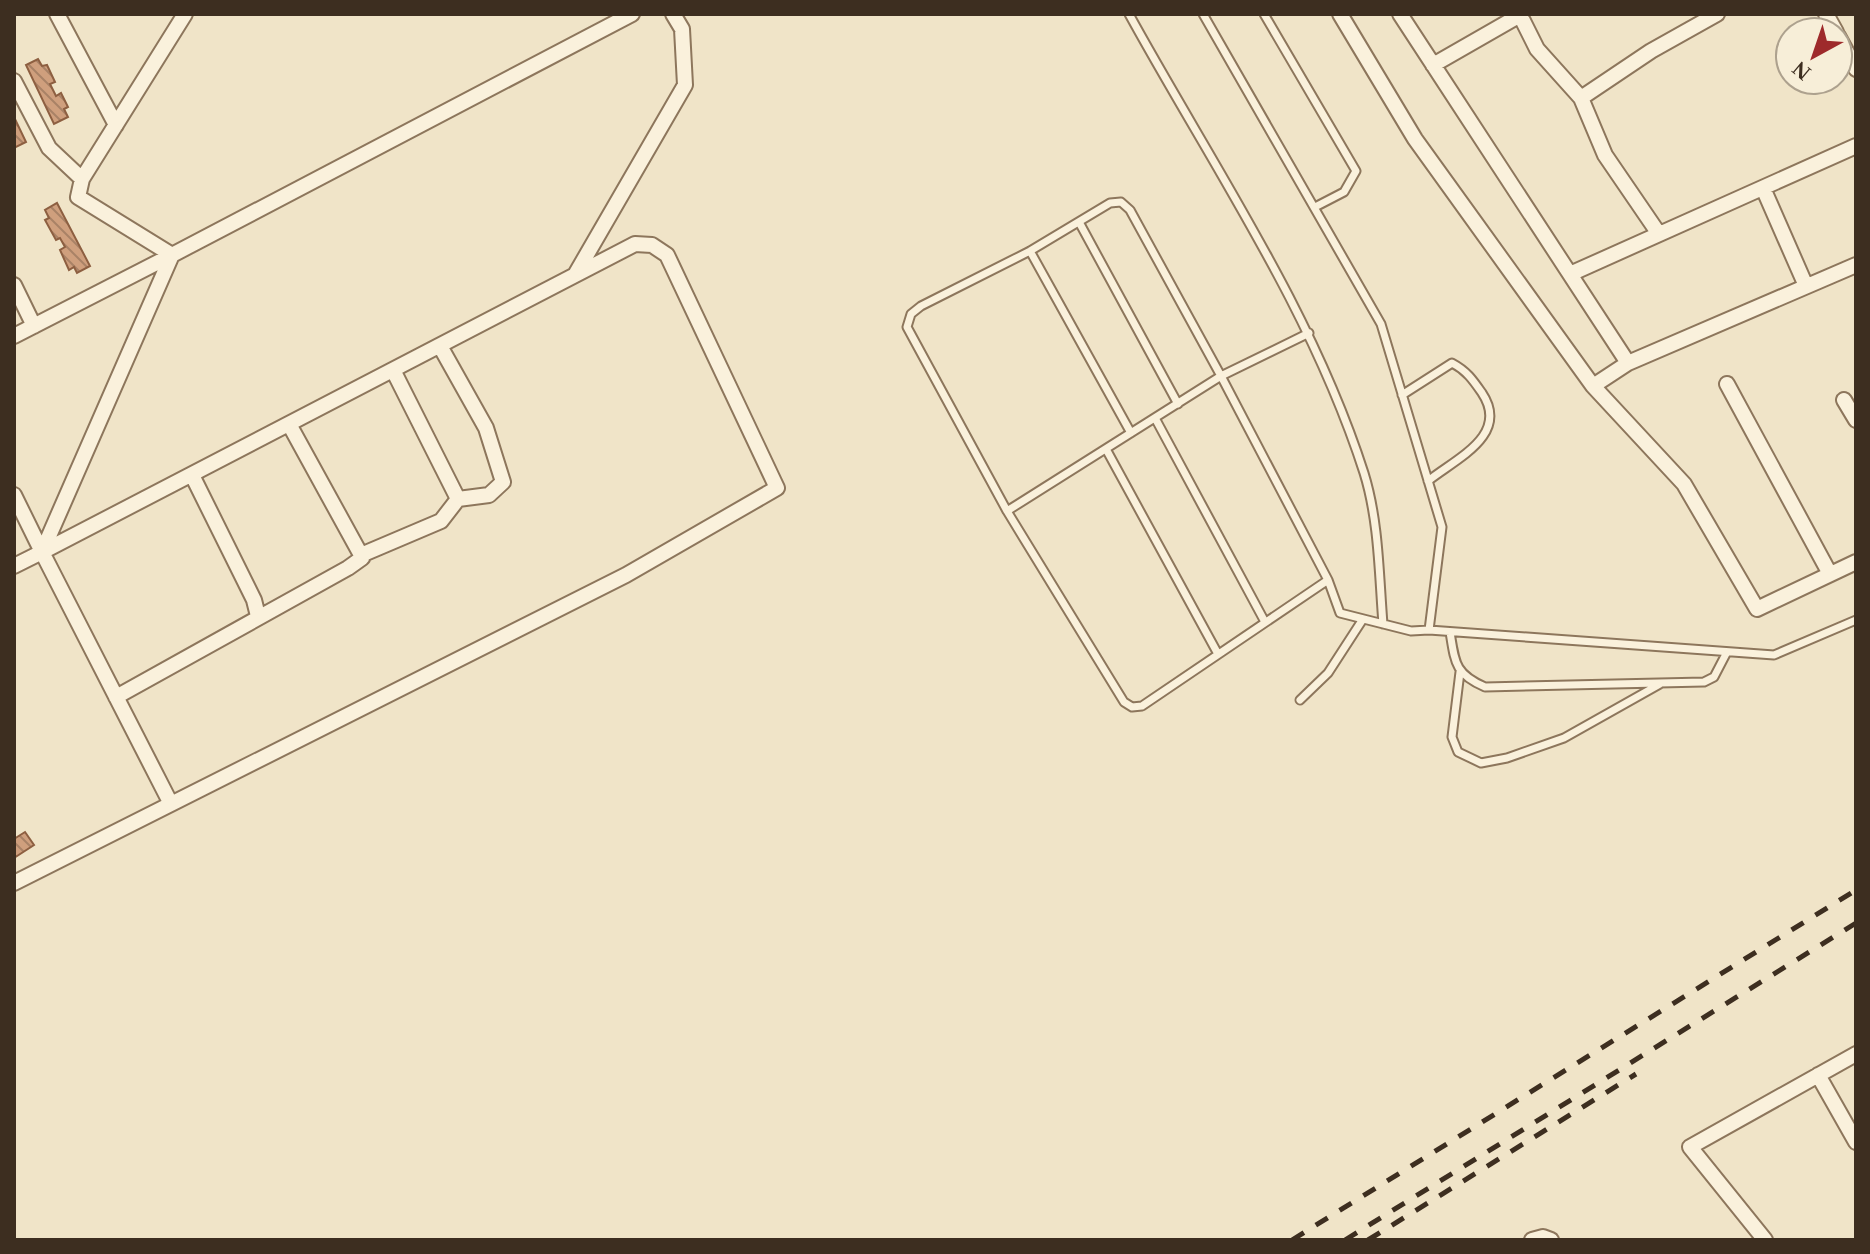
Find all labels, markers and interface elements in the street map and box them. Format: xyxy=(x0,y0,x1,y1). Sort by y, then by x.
north arrow xyxy=(1774,16,1854,96)
text: N xyxy=(1787,56,1816,86)

